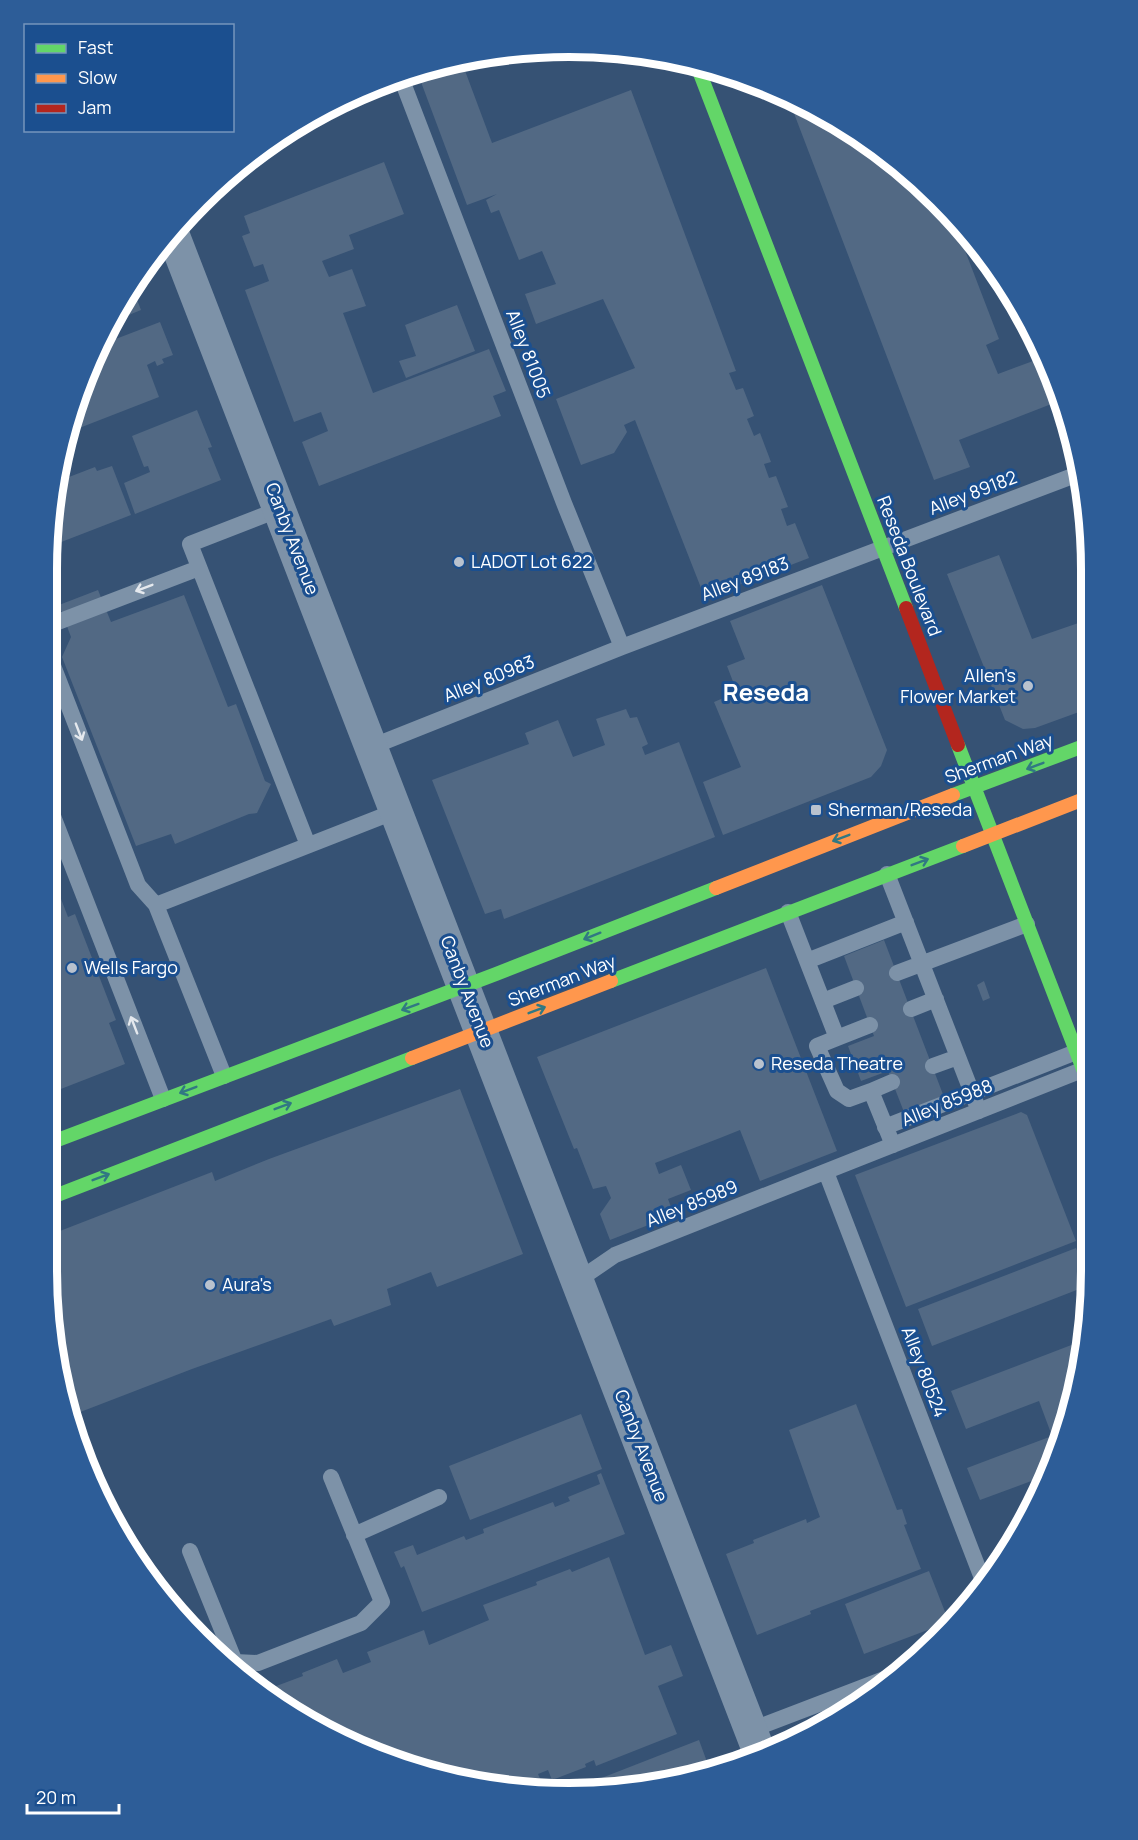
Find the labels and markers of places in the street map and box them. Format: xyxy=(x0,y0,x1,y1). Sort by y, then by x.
place label: LADOT Lot 622 xyxy=(471,549,592,573)
marker: LADOT Lot 622 xyxy=(452,555,466,569)
place label: Allen's Flower Market xyxy=(900,663,1016,708)
marker: Allen's Flower Market xyxy=(1021,679,1035,693)
place label: Sherman/Reseda xyxy=(828,797,972,821)
marker: Sherman/Reseda xyxy=(809,803,823,817)
place label: Wells Fargo xyxy=(84,955,178,979)
marker: Wells Fargo xyxy=(65,961,79,975)
place label: Reseda Theatre xyxy=(771,1051,903,1075)
marker: Reseda Theatre xyxy=(752,1057,766,1071)
place label: Aura's xyxy=(222,1272,272,1296)
marker: Aura's xyxy=(203,1278,217,1292)

